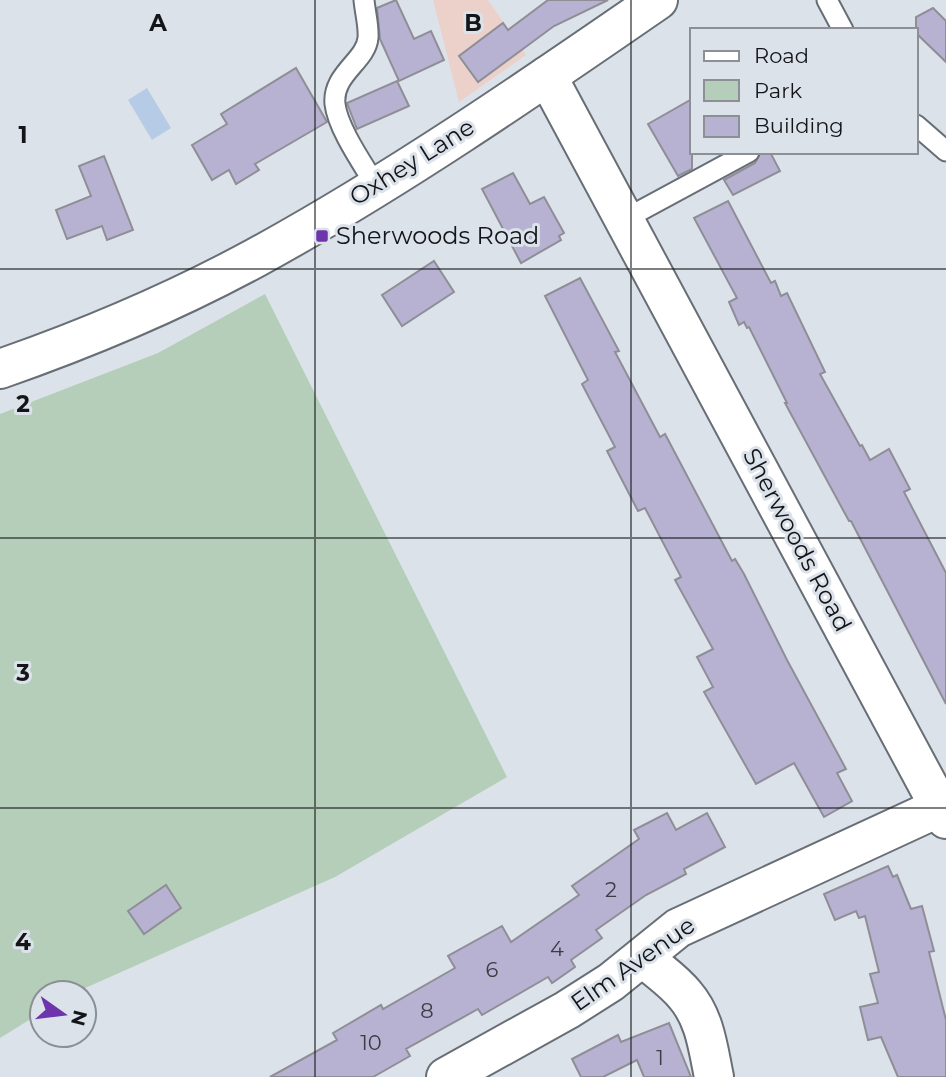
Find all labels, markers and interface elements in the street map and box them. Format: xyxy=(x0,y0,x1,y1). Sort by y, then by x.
text: A xyxy=(148,9,167,37)
text: B xyxy=(464,9,482,37)
legend xyxy=(690,28,918,154)
text: Road xyxy=(754,43,809,68)
text: Park xyxy=(754,78,802,103)
street label: Oxhey Lane xyxy=(344,112,479,211)
text: Building xyxy=(754,113,844,138)
text: 1 xyxy=(18,121,28,149)
place label: Sherwoods Road xyxy=(336,221,539,250)
marker: Sherwoods Road xyxy=(314,228,330,244)
text: 2 xyxy=(16,390,30,418)
street label: Sherwoods Road xyxy=(737,443,858,636)
text: 3 xyxy=(15,659,30,687)
house number: 2 xyxy=(605,877,617,902)
street label: Elm Avenue xyxy=(565,910,700,1017)
text: 4 xyxy=(15,928,31,956)
house number: 4 xyxy=(550,936,564,961)
house number: 6 xyxy=(486,957,499,982)
north arrow xyxy=(28,979,98,1049)
house number: 8 xyxy=(420,998,434,1023)
text: N xyxy=(66,1008,92,1028)
house number: 10 xyxy=(360,1030,382,1055)
house number: 1 xyxy=(656,1045,664,1070)

